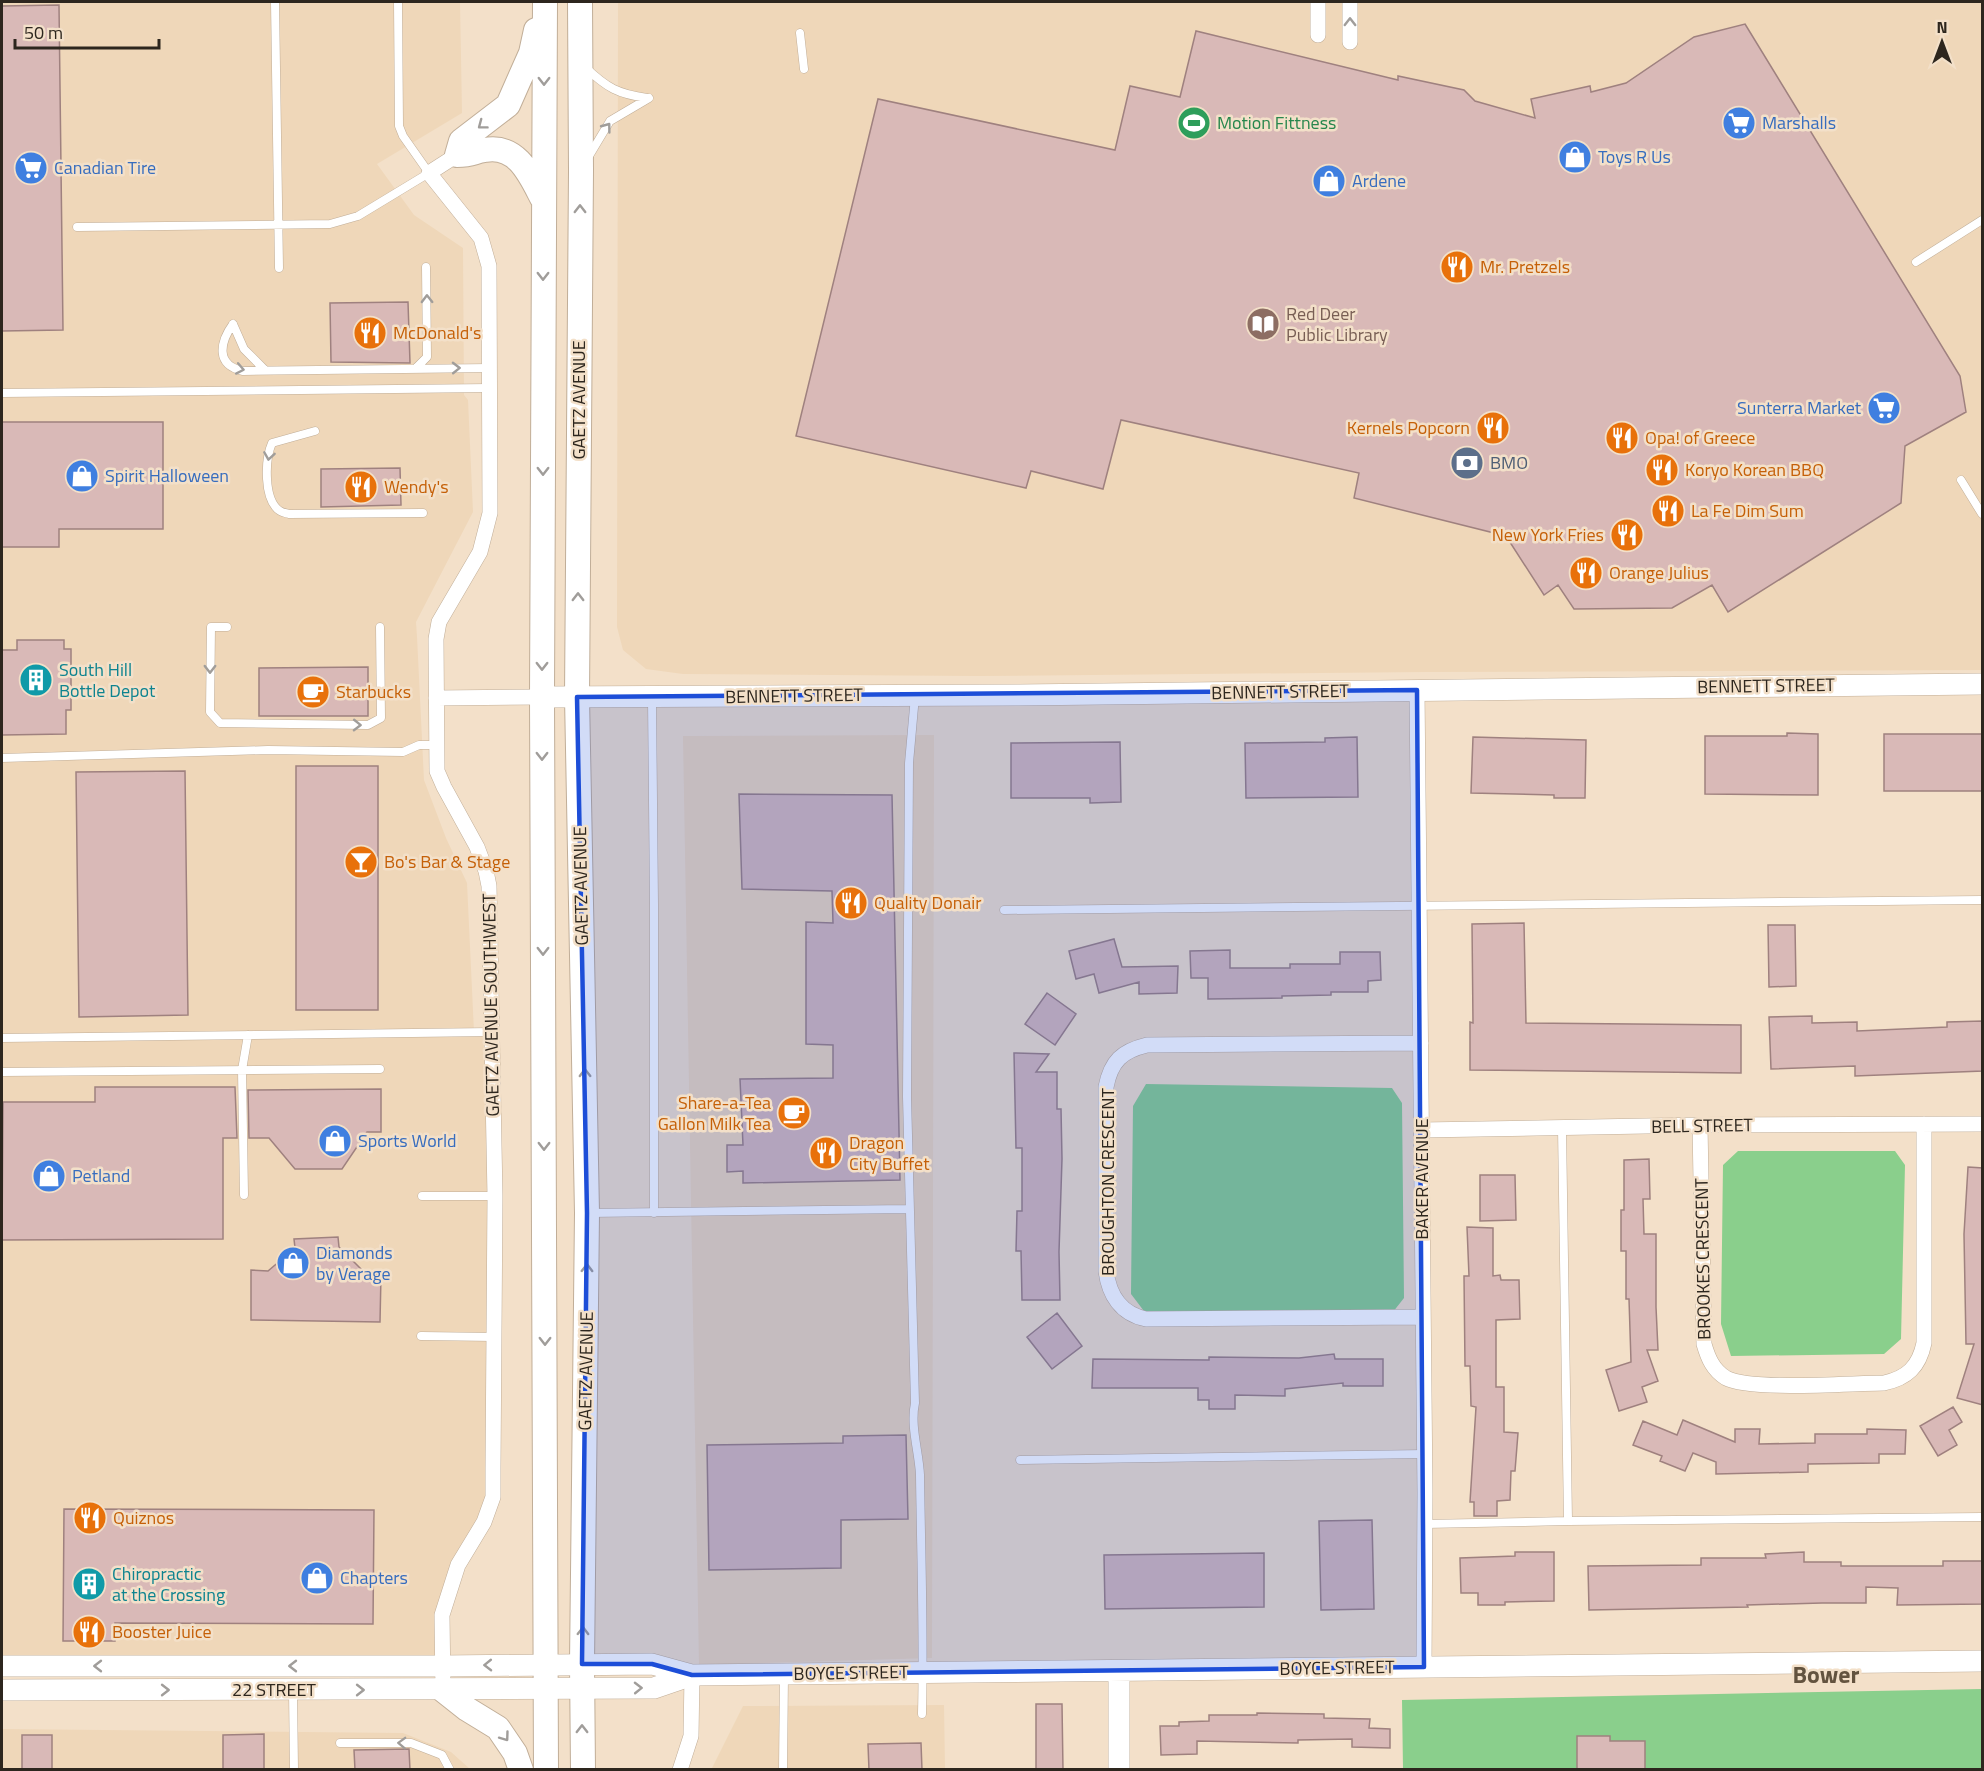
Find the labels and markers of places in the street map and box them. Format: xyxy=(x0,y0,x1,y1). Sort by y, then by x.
sports icon: Motion Fittness xyxy=(1176,105,1212,141)
supermarket icon: Marshalls xyxy=(1721,105,1757,141)
place label: Motion Fittness xyxy=(1217,109,1336,136)
place label: Marshalls xyxy=(1762,109,1836,136)
shop icon: Toys R Us xyxy=(1557,139,1593,175)
place label: Toys R Us xyxy=(1598,143,1671,170)
supermarket icon: Canadian Tire xyxy=(13,150,49,186)
place label: Canadian Tire xyxy=(54,154,156,181)
shop icon: Ardene xyxy=(1311,163,1347,199)
place label: Ardene xyxy=(1352,167,1406,194)
restaurant icon: Mr. Pretzels xyxy=(1439,249,1475,285)
place label: Mr. Pretzels xyxy=(1480,253,1570,280)
place label: Red Deer Public Library xyxy=(1286,300,1388,348)
library icon: Red Deer Public Library xyxy=(1245,306,1281,342)
restaurant icon: McDonald's xyxy=(352,315,388,351)
place label: McDonald's xyxy=(393,319,481,346)
supermarket icon: Sunterra Market xyxy=(1866,390,1902,426)
place label: Sunterra Market xyxy=(1737,394,1862,421)
restaurant icon: Kernels Popcorn xyxy=(1475,410,1511,446)
place label: Kernels Popcorn xyxy=(1347,414,1470,441)
restaurant icon: Opa! of Greece xyxy=(1604,420,1640,456)
place label: Opa! of Greece xyxy=(1645,424,1755,451)
bank icon: BMO xyxy=(1449,445,1485,481)
place label: BMO xyxy=(1490,449,1528,476)
restaurant icon: Koryo Korean BBQ xyxy=(1644,452,1680,488)
place label: Koryo Korean BBQ xyxy=(1685,456,1824,483)
shop icon: Spirit Halloween xyxy=(64,458,100,494)
place label: Spirit Halloween xyxy=(105,462,229,489)
restaurant icon: Wendy's xyxy=(343,469,379,505)
place label: Wendy's xyxy=(384,473,449,500)
restaurant icon: La Fe Dim Sum xyxy=(1650,493,1686,529)
place label: La Fe Dim Sum xyxy=(1691,497,1804,524)
restaurant icon: New York Fries xyxy=(1609,517,1645,553)
place label: New York Fries xyxy=(1492,521,1604,548)
restaurant icon: Orange Julius xyxy=(1568,555,1604,591)
place label: Orange Julius xyxy=(1609,559,1709,586)
place label: South Hill Bottle Depot xyxy=(59,656,156,704)
building icon: South Hill Bottle Depot xyxy=(18,662,54,698)
cafe icon: Starbucks xyxy=(295,674,331,710)
place label: Starbucks xyxy=(336,678,411,705)
bar icon: Bo's Bar & Stage xyxy=(343,844,379,880)
place label: Bo's Bar & Stage xyxy=(384,848,510,875)
restaurant icon: Quality Donair xyxy=(833,885,869,921)
place label: Quality Donair xyxy=(874,889,982,916)
place label: Share-a-Tea Gallon Milk Tea xyxy=(658,1089,771,1137)
cafe icon: Share-a-Tea Gallon Milk Tea xyxy=(776,1095,812,1131)
shop icon: Sports World xyxy=(317,1123,353,1159)
place label: Sports World xyxy=(358,1127,457,1154)
place label: Dragon City Buffet xyxy=(849,1129,930,1177)
restaurant icon: Dragon City Buffet xyxy=(808,1135,844,1171)
shop icon: Petland xyxy=(31,1158,67,1194)
place label: Petland xyxy=(72,1162,130,1189)
place label: Diamonds by Verage xyxy=(316,1239,393,1287)
shop icon: Diamonds by Verage xyxy=(275,1245,311,1281)
restaurant icon: Quiznos xyxy=(72,1500,108,1536)
place label: Quiznos xyxy=(113,1504,174,1531)
place label: Chiropractic at the Crossing xyxy=(112,1560,225,1608)
shop icon: Chapters xyxy=(299,1560,335,1596)
place label: Chapters xyxy=(340,1564,408,1591)
building icon: Chiropractic at the Crossing xyxy=(71,1566,107,1602)
restaurant icon: Booster Juice xyxy=(71,1614,107,1650)
place label: Booster Juice xyxy=(112,1618,212,1645)

